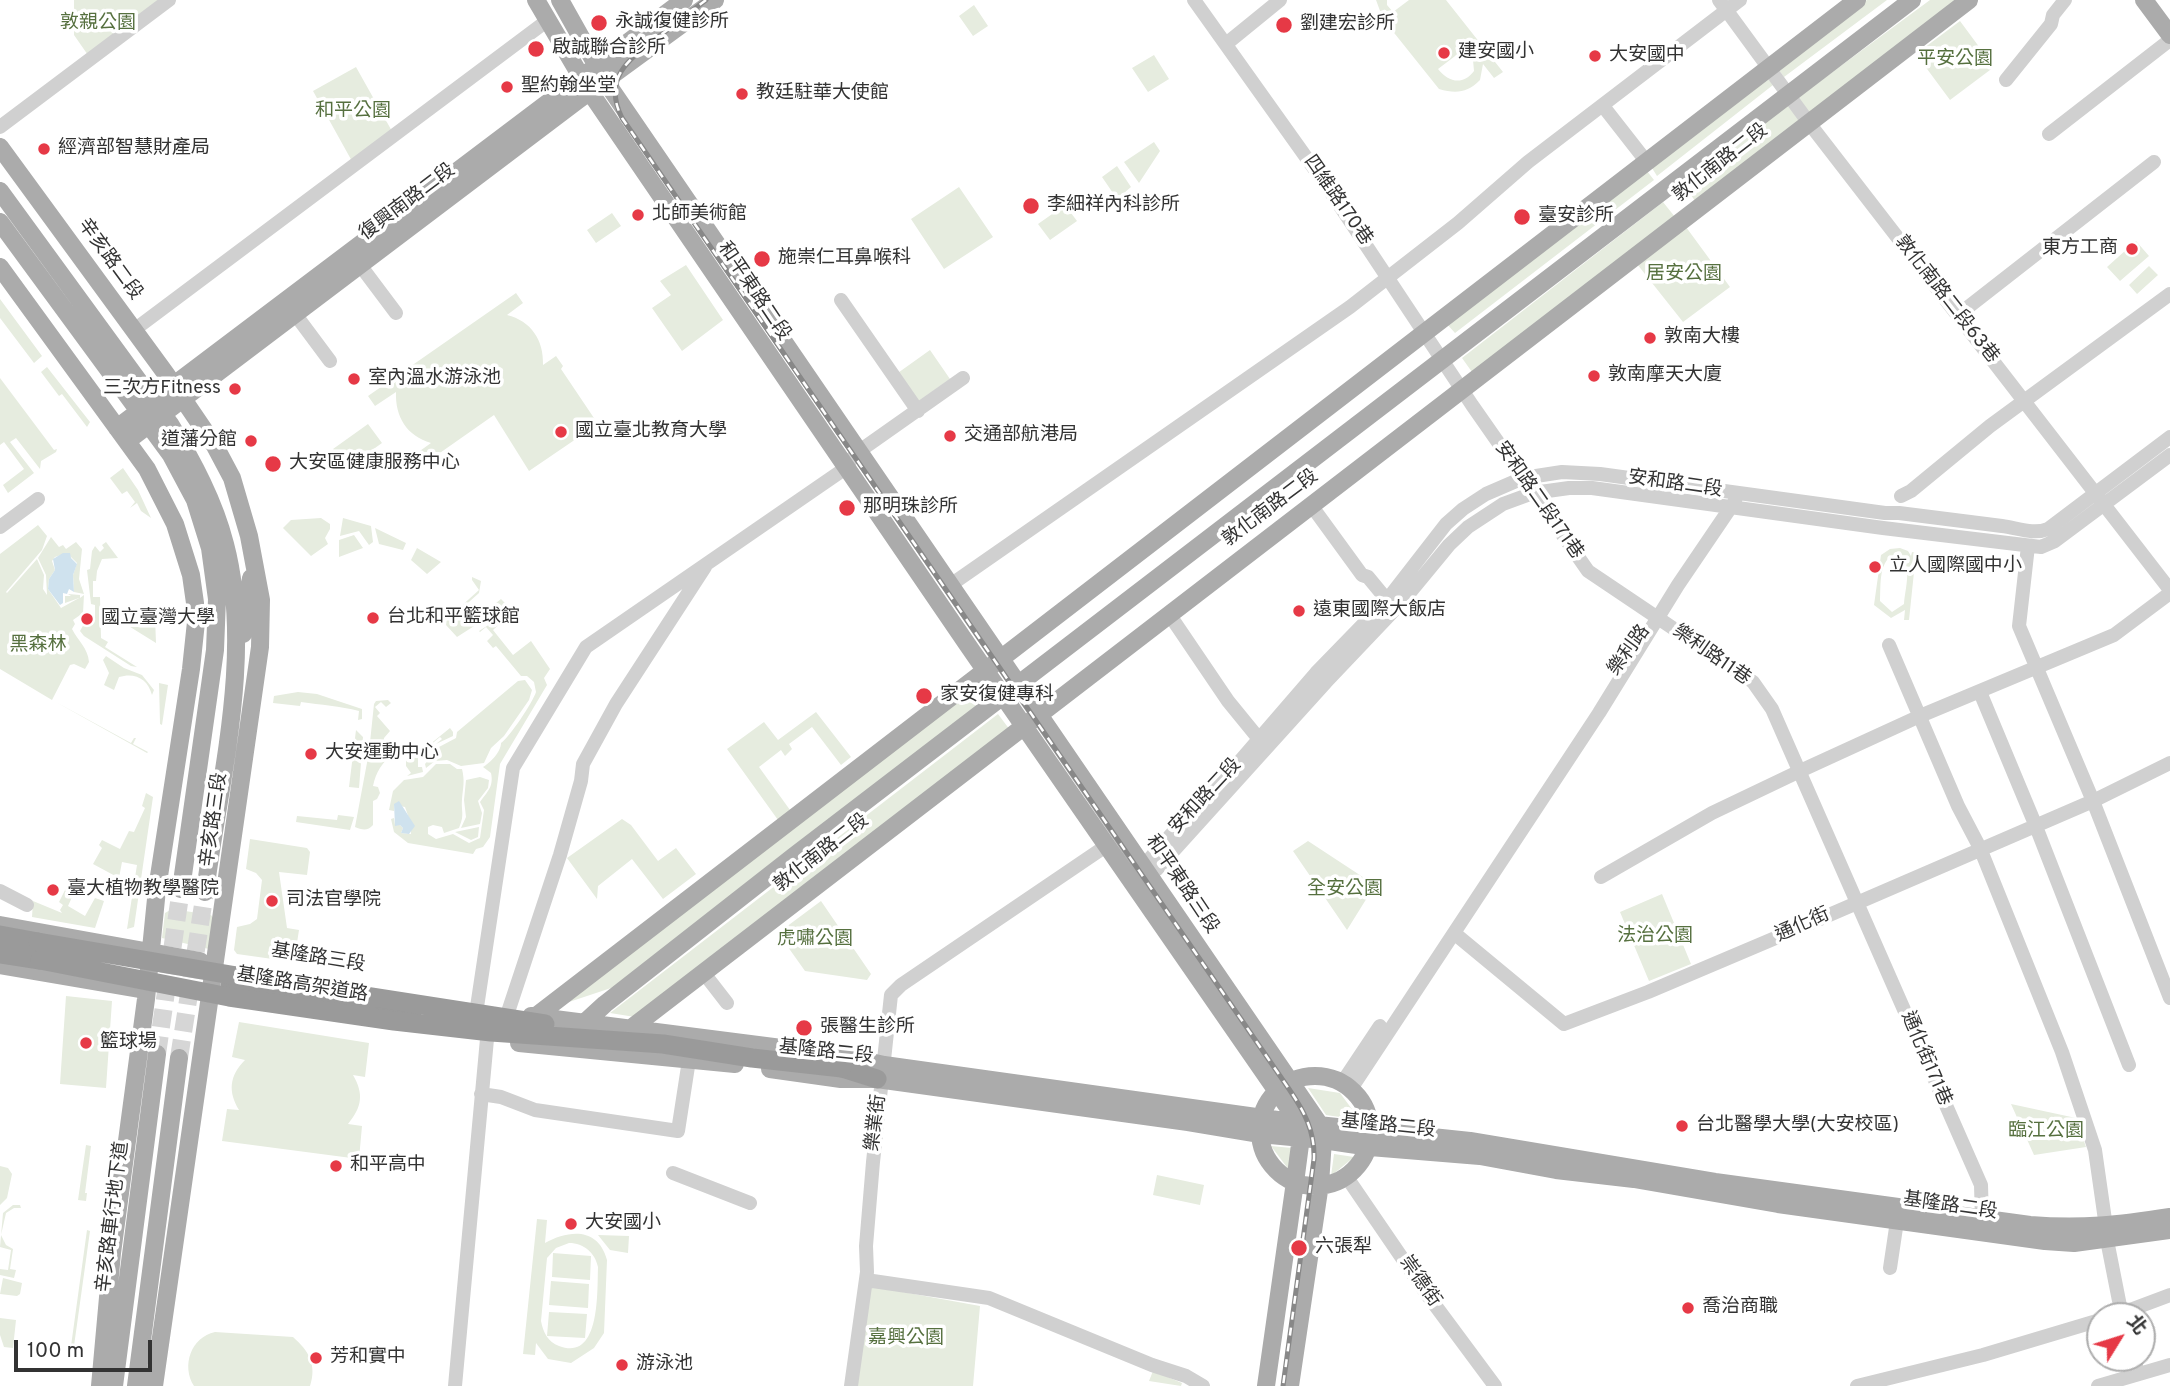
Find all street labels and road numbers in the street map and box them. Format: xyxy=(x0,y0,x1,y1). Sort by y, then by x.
street label: 敦化南路二段 xyxy=(1669,120,1773,208)
street label: 四維路170巷 xyxy=(1298,152,1376,250)
street label: 復興南路二段 xyxy=(356,160,460,246)
street label: 辛亥路二段 xyxy=(72,215,146,305)
street label: 敦化南路二段63巷 xyxy=(1889,232,2003,368)
street label: 和平東路二段 xyxy=(712,238,794,346)
street label: 安和路二段171巷 xyxy=(1489,438,1587,564)
street label: 敦化南路二段 xyxy=(1219,466,1323,552)
street label: 安和路二段 xyxy=(1626,467,1724,503)
street label: 樂利路 xyxy=(1604,621,1656,681)
street label: 樂利路11巷 xyxy=(1668,621,1754,691)
street label: 安和路二段 xyxy=(1165,754,1247,840)
street label: 辛亥路三段 xyxy=(197,771,233,869)
street label: 敦化南路二段 xyxy=(770,810,874,898)
street label: 和平東路三段 xyxy=(1140,831,1222,939)
street label: 通化街 xyxy=(1772,904,1834,948)
street label: 基隆路三段 xyxy=(269,940,367,978)
street label: 基隆路高架道路 xyxy=(235,964,369,1008)
street label: 通化街171巷 xyxy=(1895,1008,1955,1110)
street label: 基隆路二段 xyxy=(778,1037,874,1069)
street label: 樂業街 xyxy=(862,1093,892,1153)
street label: 基隆路二段 xyxy=(1340,1111,1436,1143)
street label: 辛亥路車行地下道 xyxy=(93,1140,135,1294)
street label: 基隆路二段 xyxy=(1901,1189,1999,1225)
street label: 崇德街 xyxy=(1393,1252,1445,1312)

